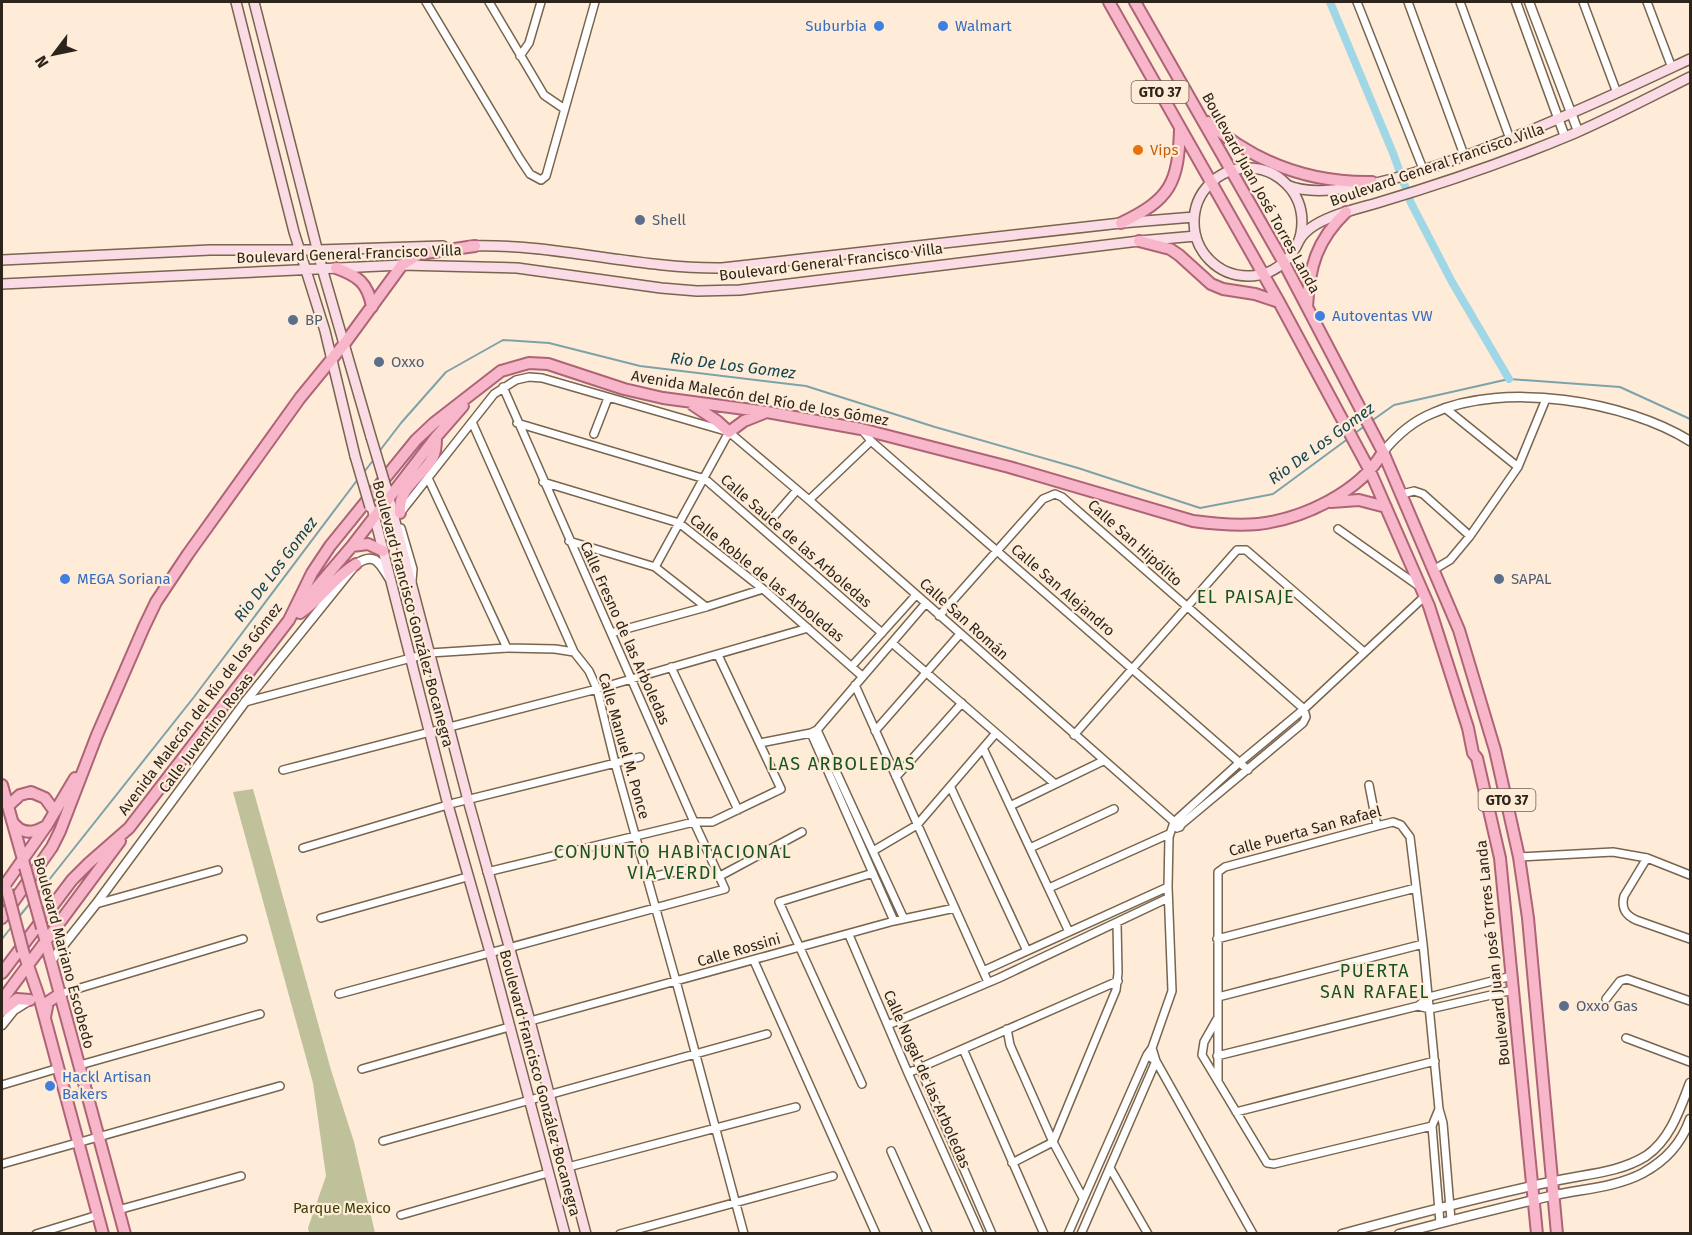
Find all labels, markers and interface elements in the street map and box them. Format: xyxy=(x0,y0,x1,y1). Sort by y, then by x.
place label: Suburbia xyxy=(805,17,867,35)
place label: Walmart xyxy=(955,17,1012,35)
marker: Suburbia xyxy=(872,19,886,33)
marker: Walmart xyxy=(936,19,950,33)
north arrow xyxy=(24,24,84,84)
text: N xyxy=(31,52,53,71)
road number: GTO 37 xyxy=(1132,81,1188,103)
street label: Boulevard Juan José Torres Landa xyxy=(1198,89,1324,297)
street label: Boulevard General Francisco Villa xyxy=(1328,120,1546,210)
place label: Vips xyxy=(1150,141,1179,159)
marker: Vips xyxy=(1131,143,1145,157)
place label: Shell xyxy=(652,211,687,229)
marker: Shell xyxy=(633,213,647,227)
street label: Boulevard General Francisco Villa xyxy=(718,239,944,285)
street label: Boulevard General Francisco Villa xyxy=(236,241,462,267)
place label: Autoventas VW xyxy=(1332,307,1433,325)
marker: Autoventas VW xyxy=(1313,309,1327,323)
place label: BP xyxy=(305,311,323,329)
marker: BP xyxy=(286,313,300,327)
water label: Rio De Los Gomez xyxy=(669,348,797,383)
place label: Oxxo xyxy=(391,353,424,371)
marker: Oxxo xyxy=(372,355,386,369)
street label: Avenida Malecón del Río de los Gómez xyxy=(630,366,891,430)
water label: Rio De Los Gomez xyxy=(1265,399,1378,488)
street label: Calle Sauce de las Arboledas xyxy=(717,471,875,611)
street label: Boulevard Francisco González Bocanegra xyxy=(369,479,457,749)
street label: Calle San Hipólito xyxy=(1084,496,1186,590)
street label: Calle Roble de las Arboledas xyxy=(686,510,848,646)
water label: Rio De Los Gomez xyxy=(230,513,321,625)
street label: Calle Fresno de las Arboledas xyxy=(576,538,674,728)
street label: Calle San Alejandro xyxy=(1007,540,1119,640)
place label: MEGA Soriana xyxy=(77,570,171,588)
place label: SAPAL xyxy=(1511,570,1552,588)
marker: MEGA Soriana xyxy=(58,572,72,586)
marker: SAPAL xyxy=(1492,572,1506,586)
street label: Calle San Román xyxy=(916,574,1012,664)
district label: EL PAISAJE xyxy=(1197,586,1295,608)
street label: Avenida Malecón del Río de los Gómez xyxy=(114,599,286,819)
street label: Calle Juventino Rosas xyxy=(155,670,257,796)
street label: Calle Manuel M. Ponce xyxy=(595,671,653,821)
district label: LAS ARBOLEDAS xyxy=(768,753,916,775)
road number: GTO 37 xyxy=(1478,789,1536,811)
street label: Calle Puerta San Rafael xyxy=(1227,802,1384,860)
street label: Boulevard Juan José Torres Landa xyxy=(1472,839,1514,1067)
district label: CONJUNTO HABITACIONAL VIA VERDI xyxy=(554,841,792,884)
street label: Boulevard Mariano Escobedo xyxy=(30,855,98,1051)
street label: Calle Rossini xyxy=(695,930,783,970)
street label: Boulevard Francisco González Bocanegra xyxy=(496,948,584,1218)
district label: PUERTA SAN RAFAEL xyxy=(1320,960,1430,1003)
street label: Calle Nogal de las Arboledas xyxy=(880,987,974,1171)
place label: Oxxo Gas xyxy=(1576,997,1638,1015)
marker: Oxxo Gas xyxy=(1557,999,1571,1013)
place label: Hackl Artisan Bakers xyxy=(62,1068,151,1103)
marker: Hackl Artisan Bakers xyxy=(43,1079,57,1093)
park label: Parque Mexico xyxy=(293,1199,391,1217)

